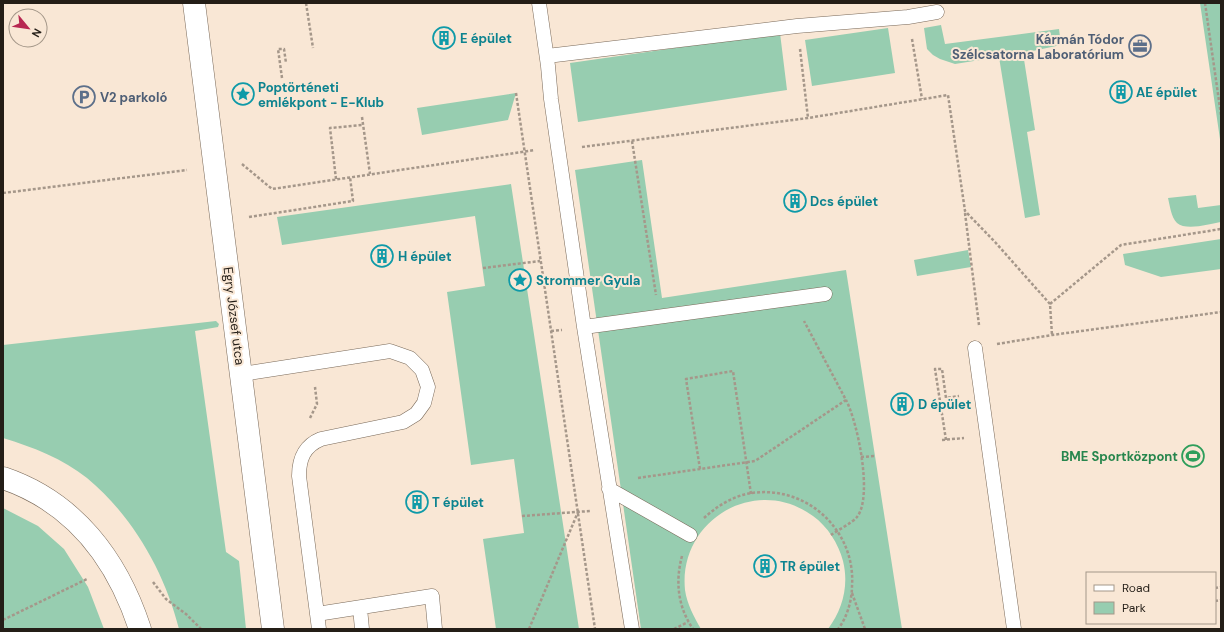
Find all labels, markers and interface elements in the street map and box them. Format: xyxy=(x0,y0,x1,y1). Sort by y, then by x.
north arrow xyxy=(8,8,48,48)
building icon: E épület xyxy=(431,25,457,51)
text: N xyxy=(29,26,45,40)
place label: E épület xyxy=(460,30,512,47)
place label: Kármán Tódor Szélcsatorna Laboratórium xyxy=(952,31,1125,63)
office icon: Kármán Tódor Szélcsatorna Laboratórium xyxy=(1127,33,1153,59)
place label: Poptörténeti emlékpont - E-Klub xyxy=(258,79,384,111)
building icon: AE épület xyxy=(1108,79,1134,105)
place icon: Poptörténeti emlékpont - E-Klub xyxy=(230,81,256,107)
parking icon: V2 parkoló xyxy=(71,84,97,110)
place label: AE épület xyxy=(1136,84,1197,101)
place label: V2 parkoló xyxy=(100,89,167,106)
building icon: Dcs épület xyxy=(782,188,808,214)
place label: Dcs épület xyxy=(810,193,878,210)
building icon: H épület xyxy=(369,243,395,269)
place label: H épület xyxy=(398,248,452,265)
street label: Egry József utca xyxy=(220,266,248,366)
place icon: Strommer Gyula xyxy=(507,267,533,293)
place label: Strommer Gyula xyxy=(536,272,640,289)
building icon: D épület xyxy=(889,391,915,417)
place label: D épület xyxy=(918,396,971,413)
sports icon: BME Sportközpont xyxy=(1180,443,1206,469)
place label: BME Sportközpont xyxy=(1061,448,1178,465)
building icon: T épület xyxy=(404,489,430,515)
place label: T épület xyxy=(432,494,484,511)
building icon: TR épület xyxy=(752,553,778,579)
place label: TR épület xyxy=(780,558,840,575)
legend xyxy=(1086,572,1216,624)
text: Road xyxy=(1122,580,1150,596)
text: Park xyxy=(1122,600,1146,616)

